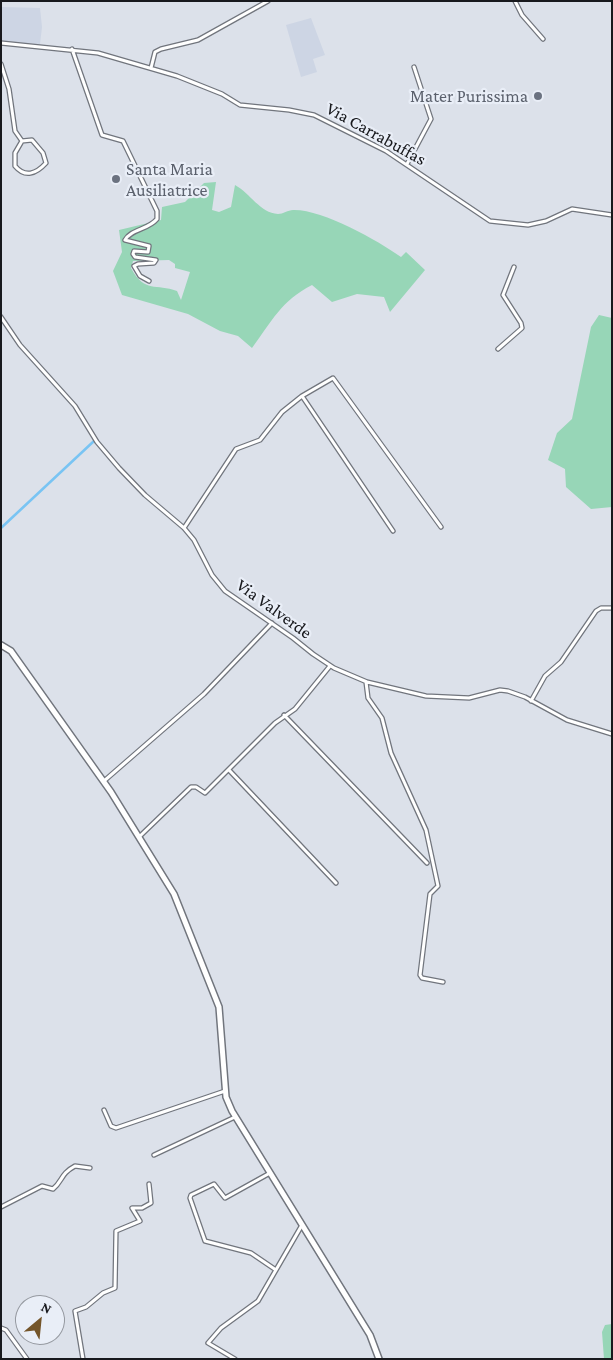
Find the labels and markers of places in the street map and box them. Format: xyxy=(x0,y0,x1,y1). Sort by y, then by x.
place label: Mater Purissima xyxy=(410,85,528,107)
marker: Mater Purissima xyxy=(532,90,544,102)
place label: Santa Maria Ausiliatrice xyxy=(126,158,213,200)
marker: Santa Maria Ausiliatrice xyxy=(110,173,122,185)

